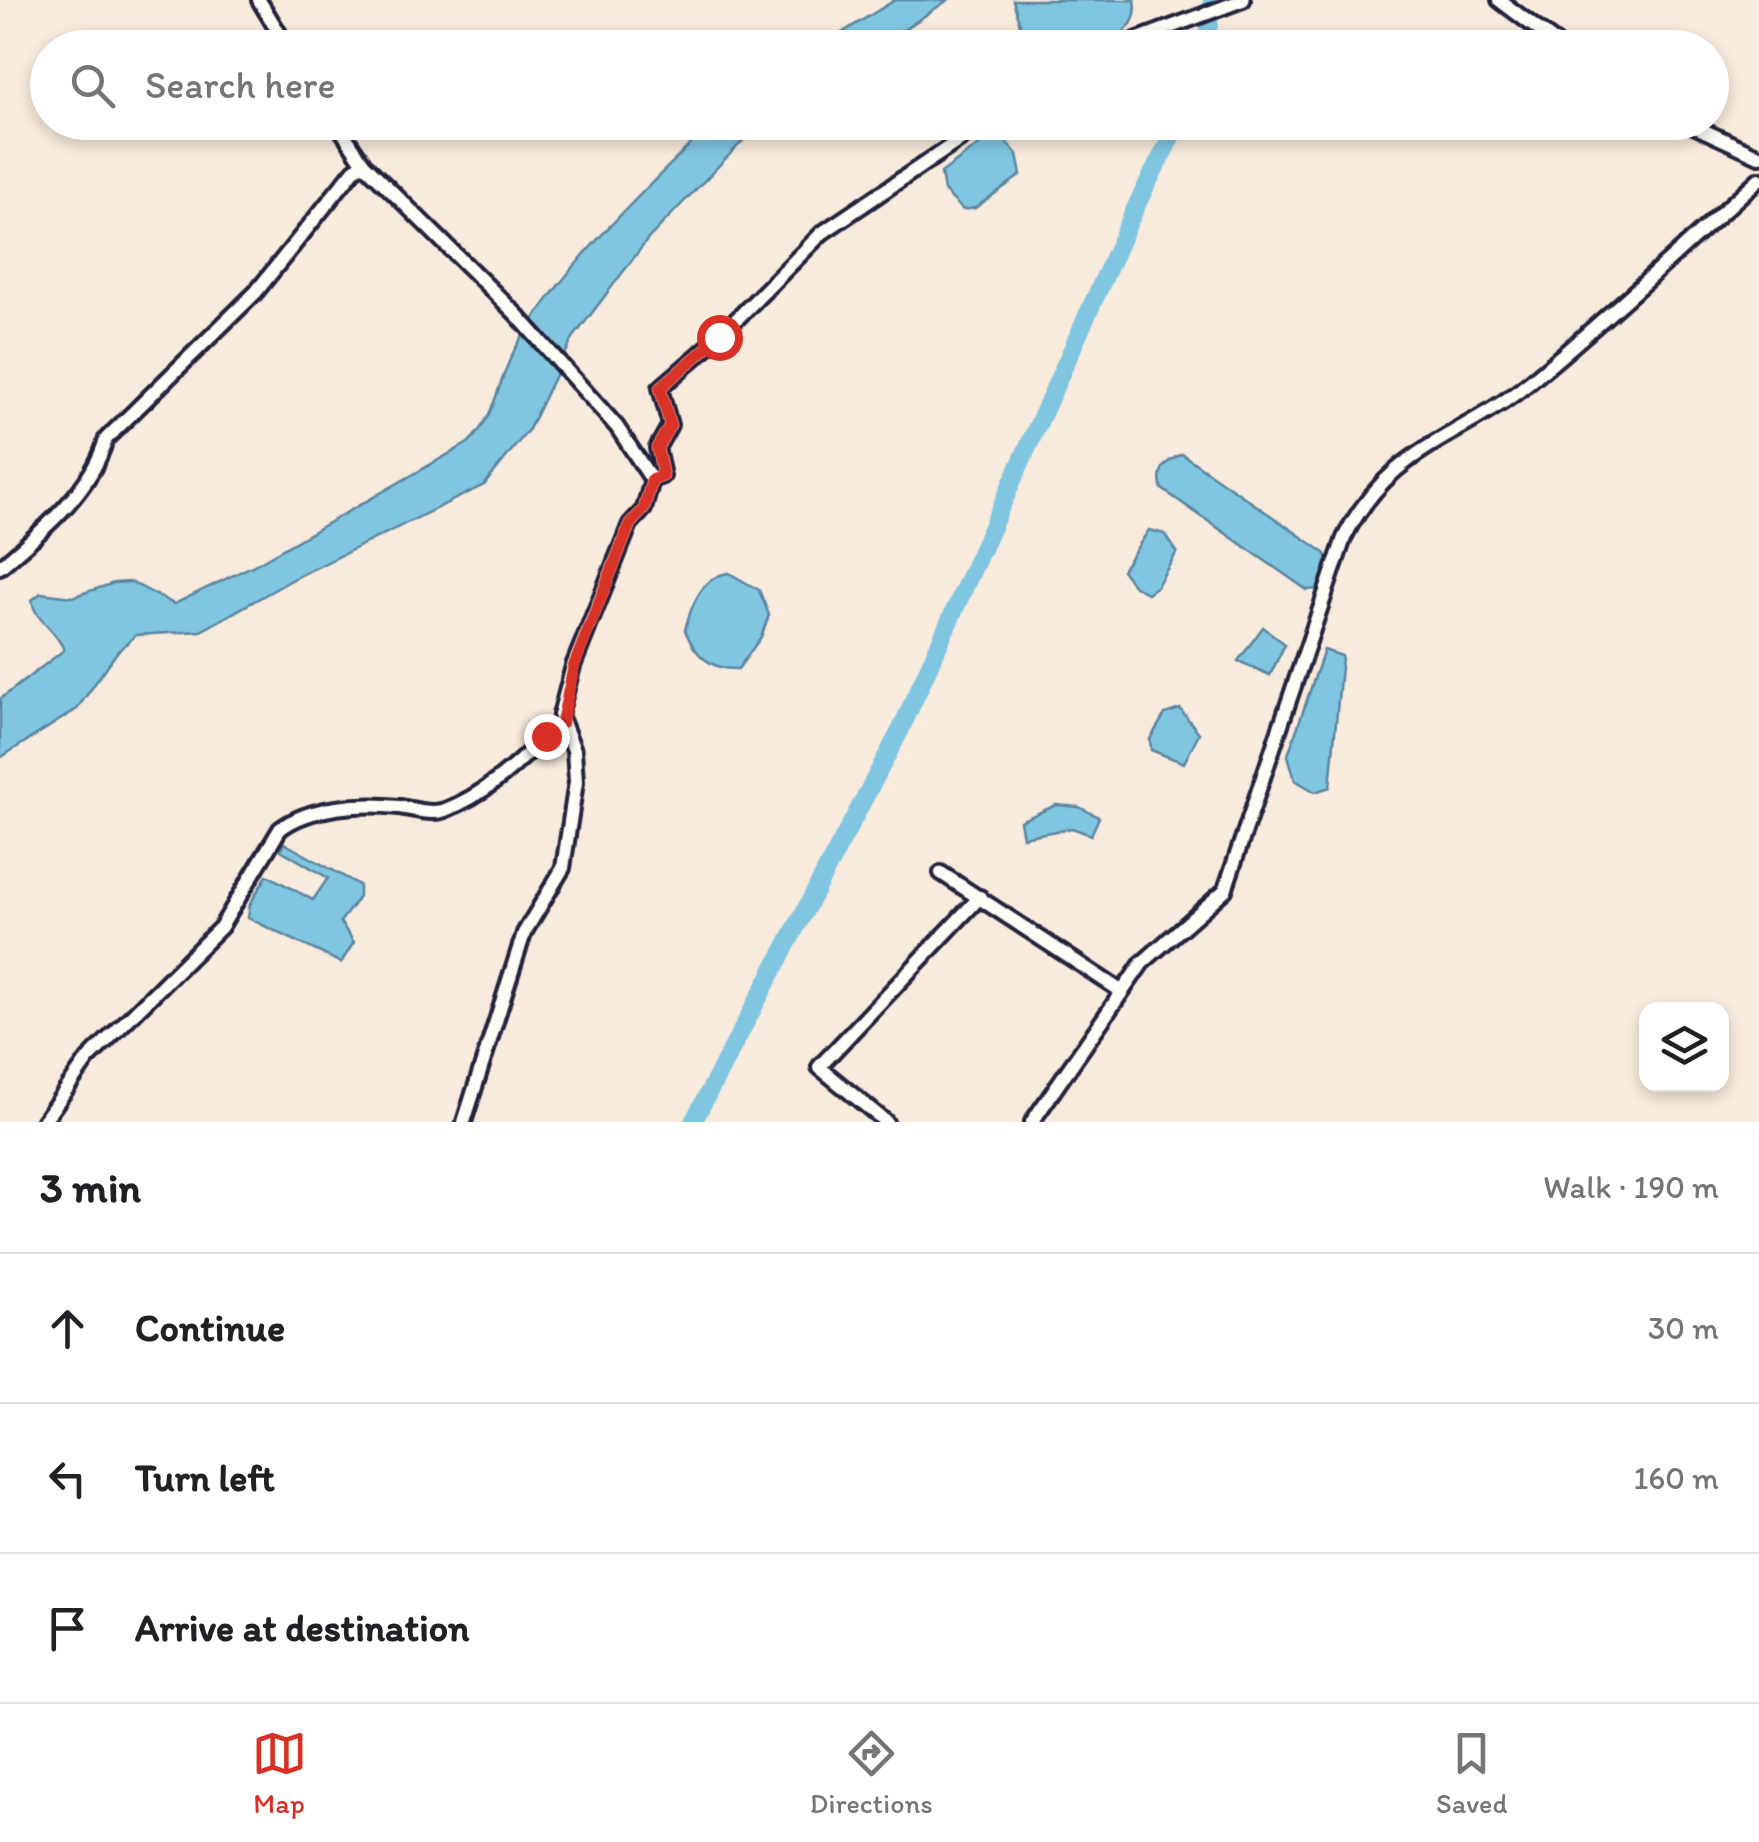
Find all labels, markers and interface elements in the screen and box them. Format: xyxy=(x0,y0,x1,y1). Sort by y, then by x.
search box xyxy=(30,30,1729,140)
icon: search xyxy=(65,58,120,113)
text: Search here xyxy=(145,62,336,108)
route start xyxy=(697,315,743,361)
route end xyxy=(524,714,570,760)
map controls xyxy=(1639,1002,1729,1092)
button: layers xyxy=(1639,1002,1729,1092)
text: 3 min xyxy=(40,1162,141,1213)
text: Walk · 190 m xyxy=(1543,1168,1719,1206)
icon: ahead xyxy=(40,1301,95,1356)
text: Continue xyxy=(135,1305,285,1351)
text: 30 m xyxy=(1648,1309,1719,1347)
icon: left xyxy=(40,1451,95,1506)
text: Turn left xyxy=(135,1455,275,1501)
text: 160 m xyxy=(1633,1459,1719,1497)
icon: arrive xyxy=(40,1601,95,1656)
text: Arrive at destination xyxy=(135,1605,470,1651)
tab: Map xyxy=(252,1726,307,1820)
tab: Directions xyxy=(810,1726,933,1820)
tab: Saved xyxy=(1436,1726,1507,1820)

